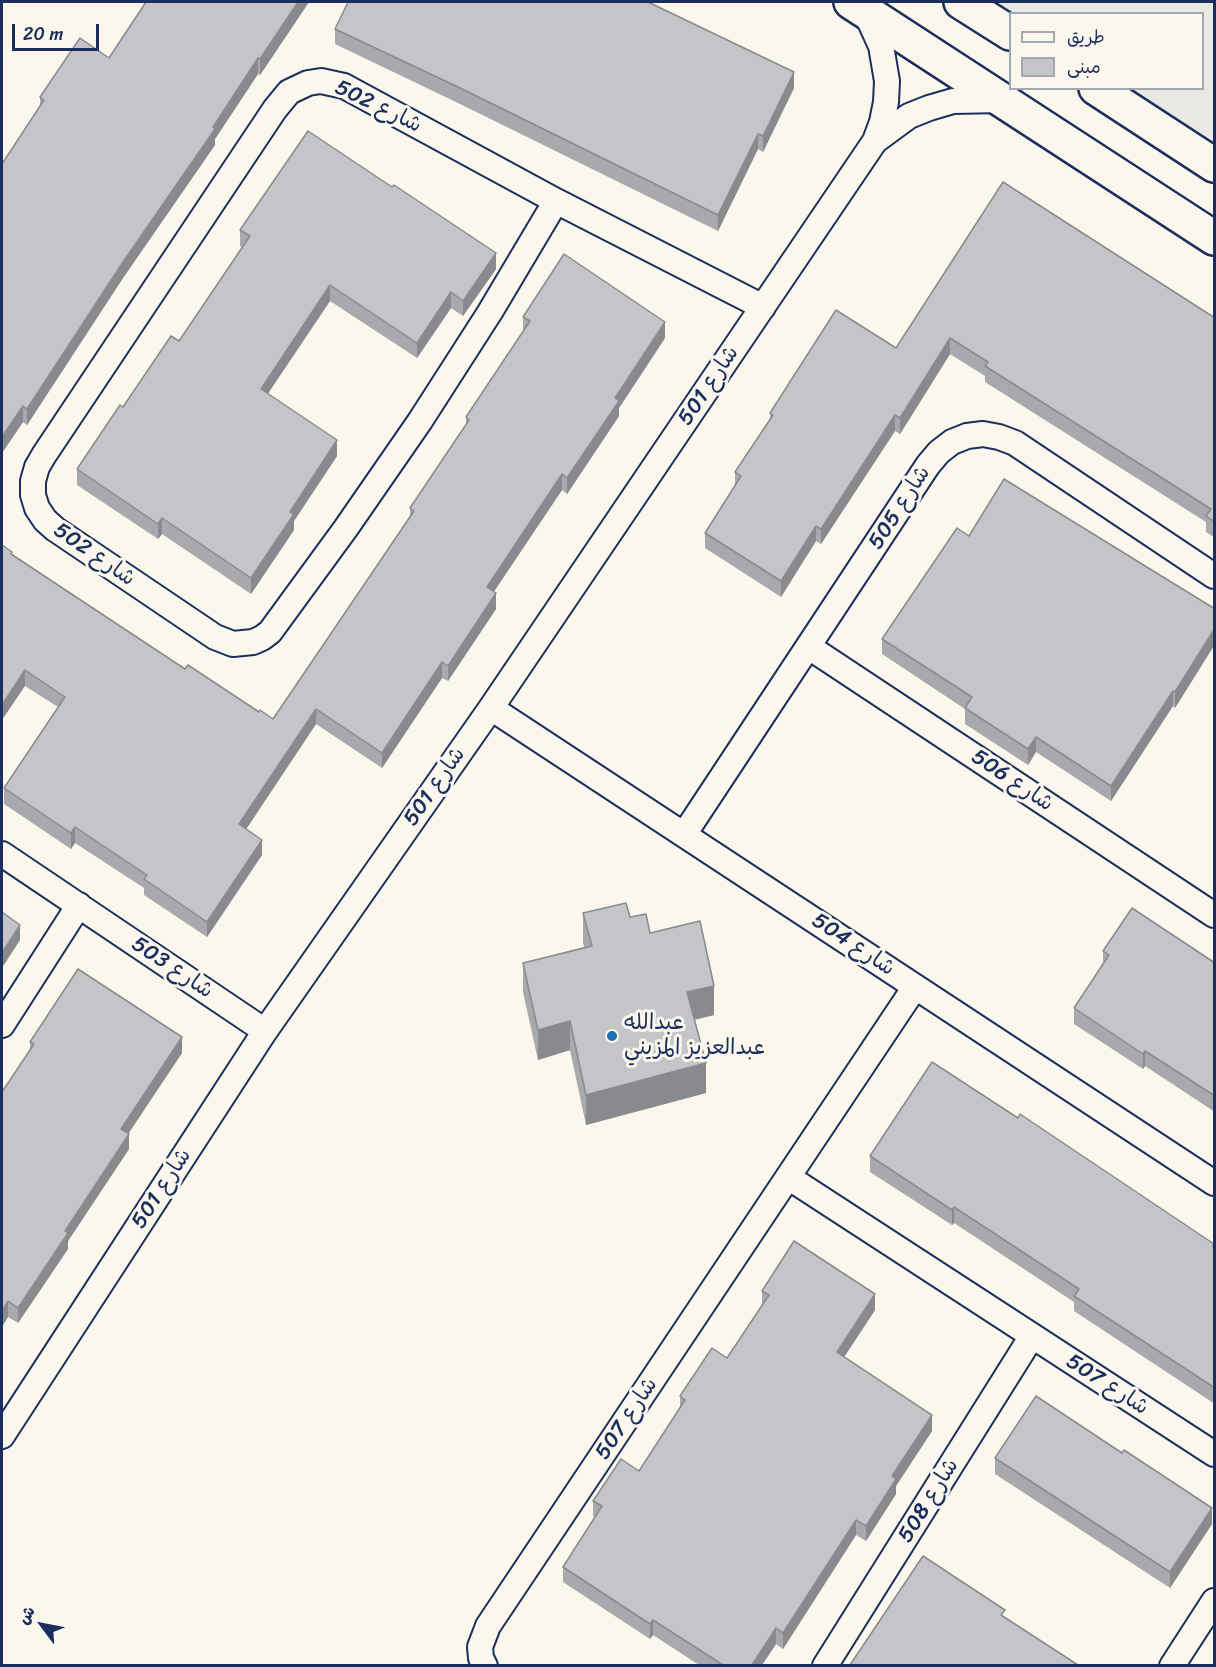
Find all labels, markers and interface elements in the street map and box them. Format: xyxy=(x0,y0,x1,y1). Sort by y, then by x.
scale bar xyxy=(15,12,102,50)
legend xyxy=(1009,12,1204,90)
text: 20 m xyxy=(23,18,63,50)
text: طريق xyxy=(1067,21,1105,53)
text: مبنى xyxy=(1067,51,1101,83)
street label: شارع 502 xyxy=(330,75,426,139)
street label: شارع 501 xyxy=(673,341,745,431)
street label: شارع 505 xyxy=(863,461,937,555)
street label: شارع 502 xyxy=(48,517,140,593)
street label: شارع 501 xyxy=(398,743,472,831)
street label: شارع 506 xyxy=(966,744,1058,818)
street label: شارع 504 xyxy=(806,908,900,982)
street label: شارع 503 xyxy=(126,931,218,1005)
place label: عبدالله عبدالعزيز المزيني xyxy=(624,1010,765,1062)
marker: عبدالله عبدالعزيز المزيني xyxy=(605,1029,619,1043)
street label: شارع 501 xyxy=(126,1144,198,1234)
street label: شارع 507 xyxy=(1061,1349,1153,1421)
street label: شارع 507 xyxy=(590,1373,664,1465)
street label: شارع 508 xyxy=(893,1454,965,1548)
north arrow xyxy=(12,1595,72,1655)
text: ش xyxy=(9,1600,43,1630)

